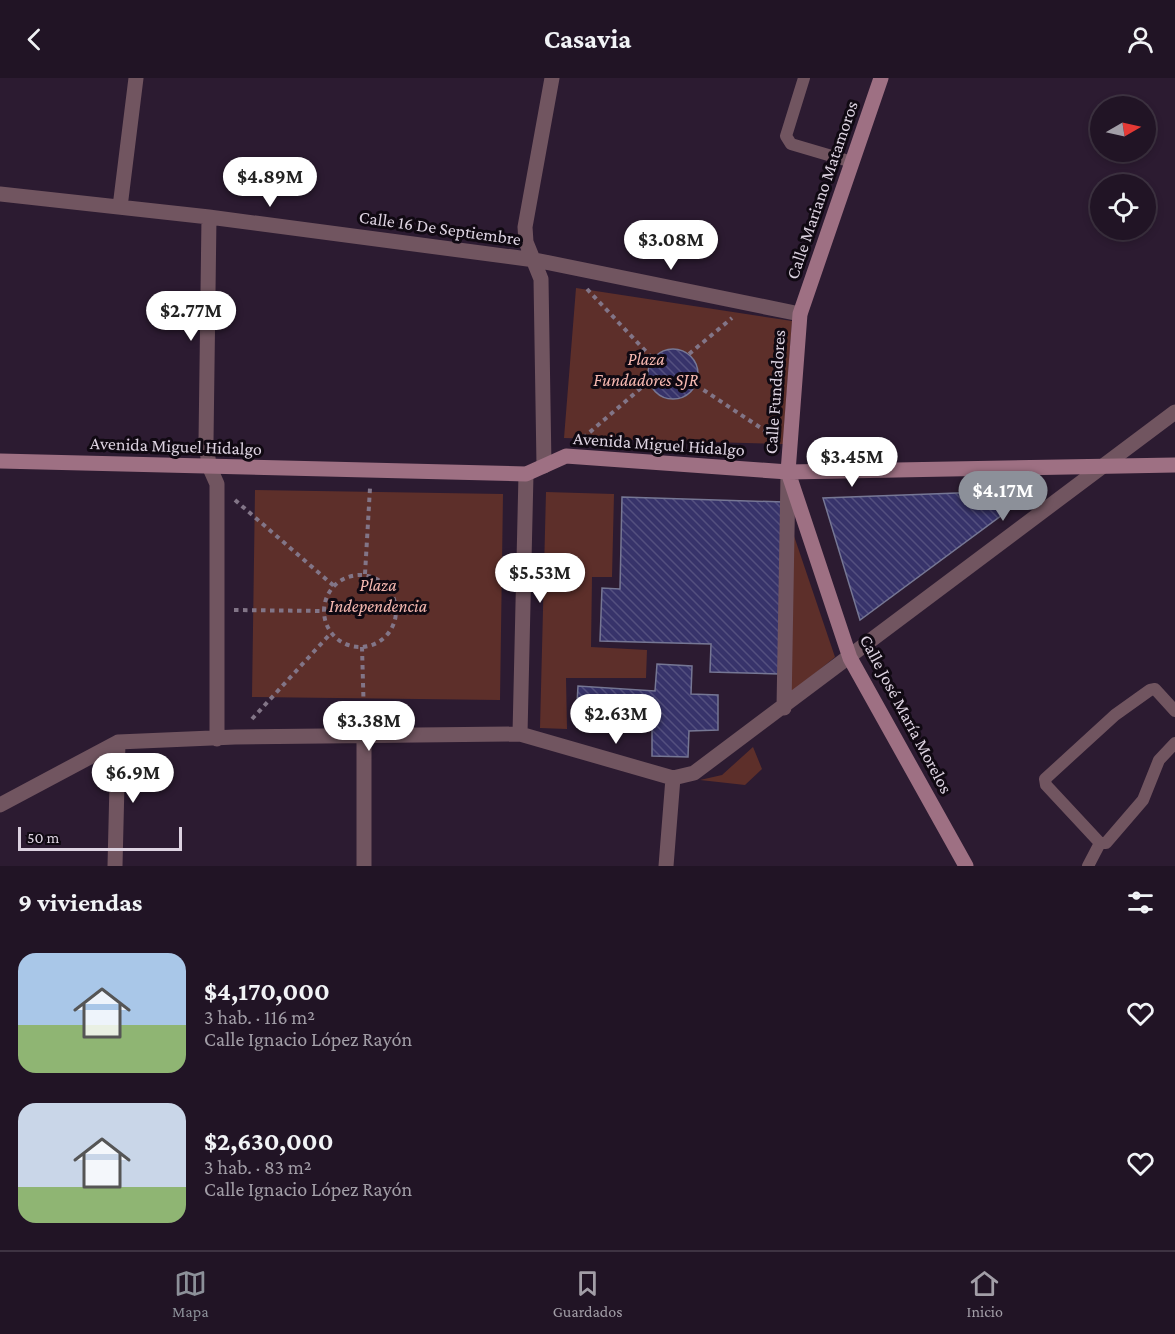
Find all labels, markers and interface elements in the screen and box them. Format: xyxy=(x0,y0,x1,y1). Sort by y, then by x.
icon: back xyxy=(18,23,51,56)
icon: person xyxy=(1124,23,1157,56)
text: Casavia xyxy=(544,24,631,54)
north arrow xyxy=(1090,96,1156,162)
map controls xyxy=(1090,96,1156,240)
street label: Calle Mariano Matamoros xyxy=(782,98,862,282)
pin: $4.89M xyxy=(221,157,319,208)
text: $4.89M xyxy=(237,165,303,187)
button: locate xyxy=(1090,174,1156,240)
street label: Calle 16 De Septiembre xyxy=(358,207,522,249)
pin: $3.08M xyxy=(622,220,720,271)
text: $3.08M xyxy=(638,228,704,250)
pin: $2.77M xyxy=(142,291,240,342)
text: $2.77M xyxy=(160,299,222,321)
street label: Calle Fundadores xyxy=(761,329,789,455)
park label: Plaza Fundadores SJR xyxy=(593,349,699,390)
street label: Avenida Miguel Hidalgo xyxy=(573,428,746,460)
street label: Avenida Miguel Hidalgo xyxy=(90,433,262,459)
pin: $3.45M xyxy=(803,437,901,488)
text: $3.45M xyxy=(821,445,883,467)
pin: $4.17M xyxy=(954,471,1052,522)
text: $4.17M xyxy=(973,479,1033,501)
pin: $5.53M xyxy=(491,553,589,604)
text: $5.53M xyxy=(509,561,571,583)
park label: Plaza Independencia xyxy=(329,575,428,616)
street label: Calle José María Morelos xyxy=(856,631,956,797)
pin: $2.63M xyxy=(567,694,665,745)
pin: $3.38M xyxy=(320,701,418,752)
text: $2.63M xyxy=(584,702,648,724)
text: $3.38M xyxy=(337,709,401,731)
pin: $6.9M xyxy=(91,753,175,804)
text: $6.9M xyxy=(106,761,160,783)
scale bar xyxy=(18,824,182,852)
text: 50 m xyxy=(27,829,59,846)
icon: filters xyxy=(1124,886,1157,919)
text: 9 viviendas xyxy=(18,888,142,917)
icon: home xyxy=(66,977,138,1049)
text: $4,170,000 xyxy=(204,977,330,1006)
icon: heart xyxy=(1124,997,1157,1030)
text: 3 hab. · 116 m² xyxy=(204,1006,315,1028)
text: Calle Ignacio López Rayón xyxy=(204,1028,412,1050)
icon: home xyxy=(66,1127,138,1199)
text: $2,630,000 xyxy=(204,1127,333,1156)
icon: heart xyxy=(1124,1147,1157,1180)
text: 3 hab. · 83 m² xyxy=(204,1156,312,1178)
text: Calle Ignacio López Rayón xyxy=(204,1178,412,1200)
tab: Mapa xyxy=(172,1267,209,1320)
tab: Guardados xyxy=(553,1267,622,1320)
tab: Inicio xyxy=(967,1267,1003,1320)

